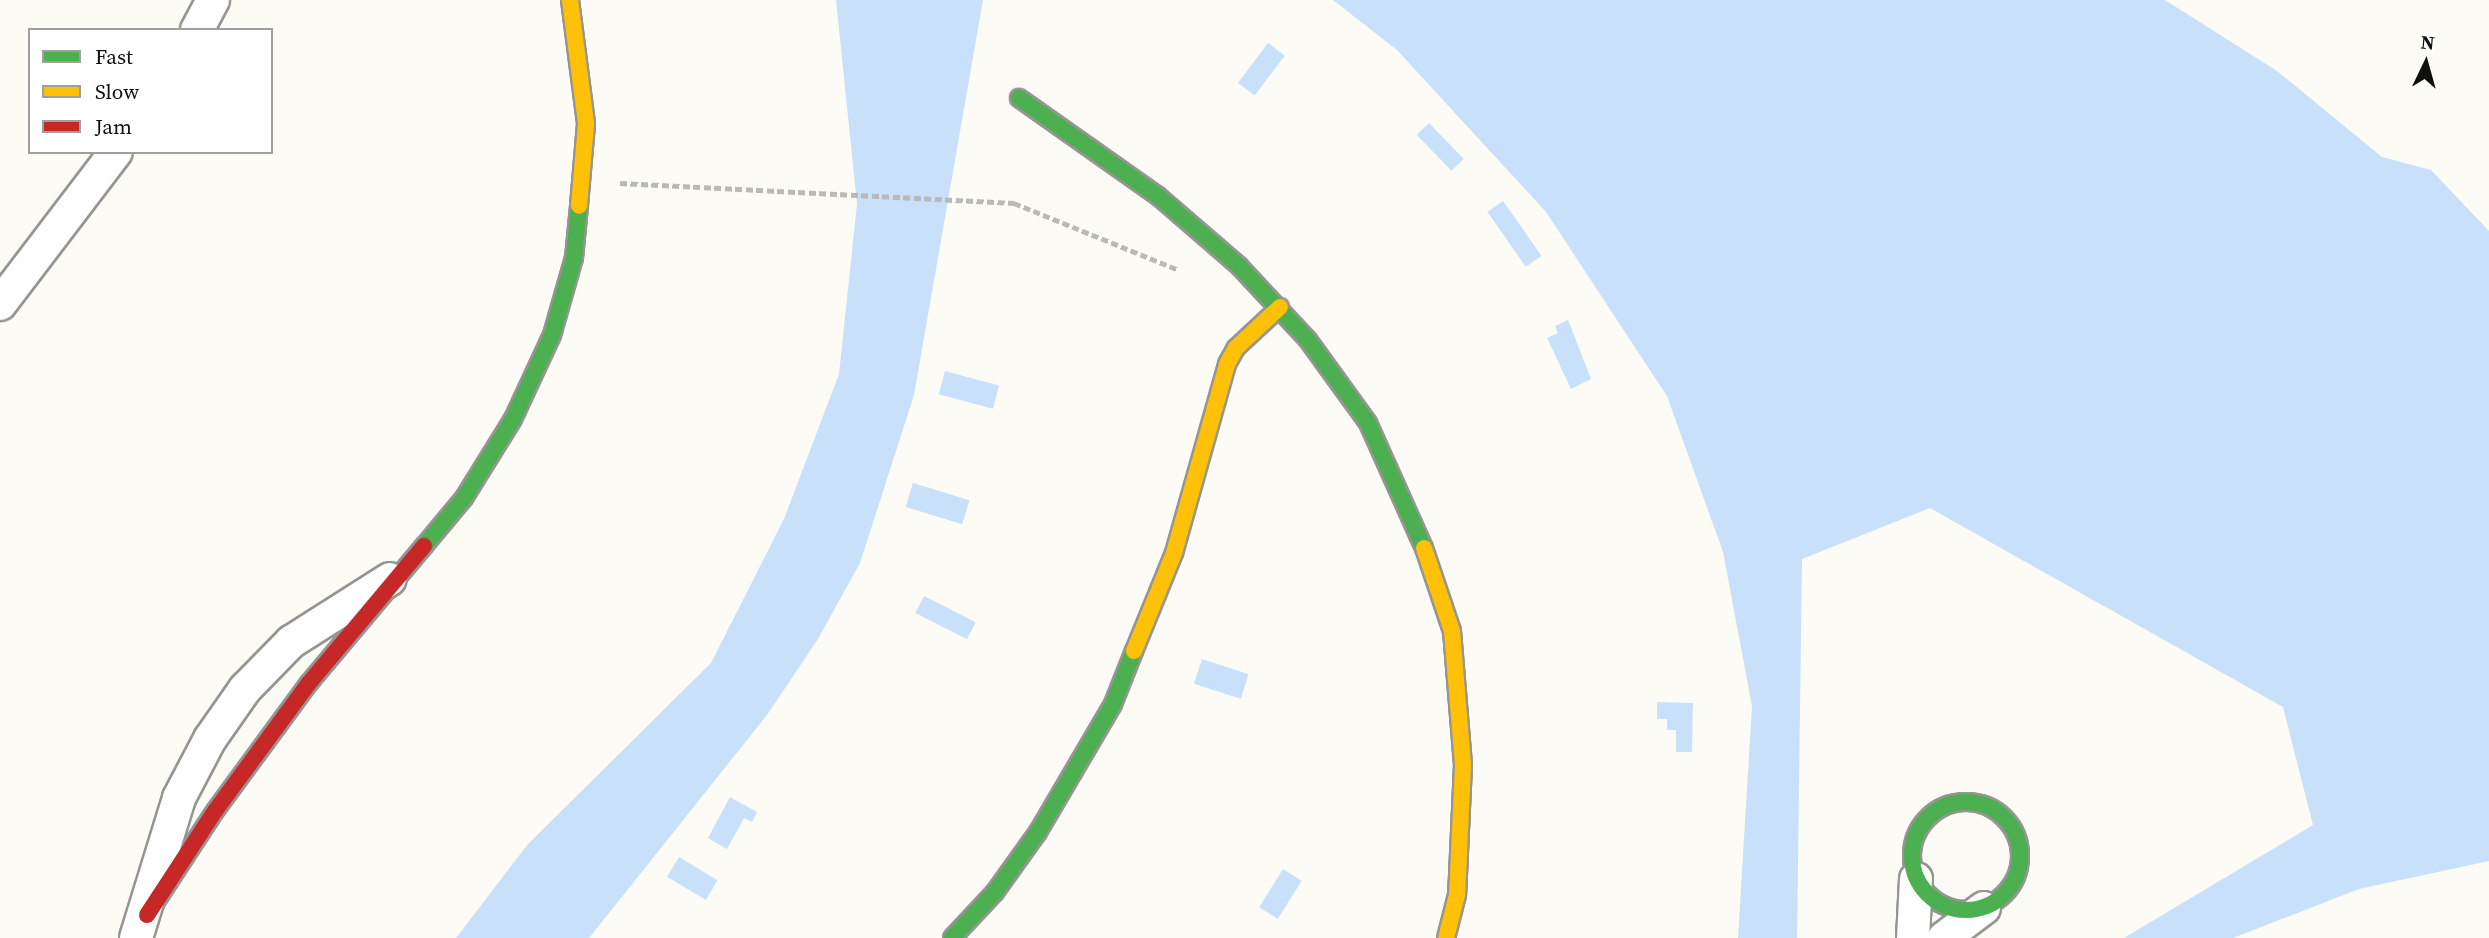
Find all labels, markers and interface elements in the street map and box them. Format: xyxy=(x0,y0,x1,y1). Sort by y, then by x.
legend xyxy=(28,28,273,154)
north arrow xyxy=(2391,28,2461,98)
text: N xyxy=(2420,29,2436,56)
text: Fast xyxy=(95,42,133,71)
text: Slow xyxy=(95,77,139,106)
text: Jam xyxy=(95,112,132,141)

